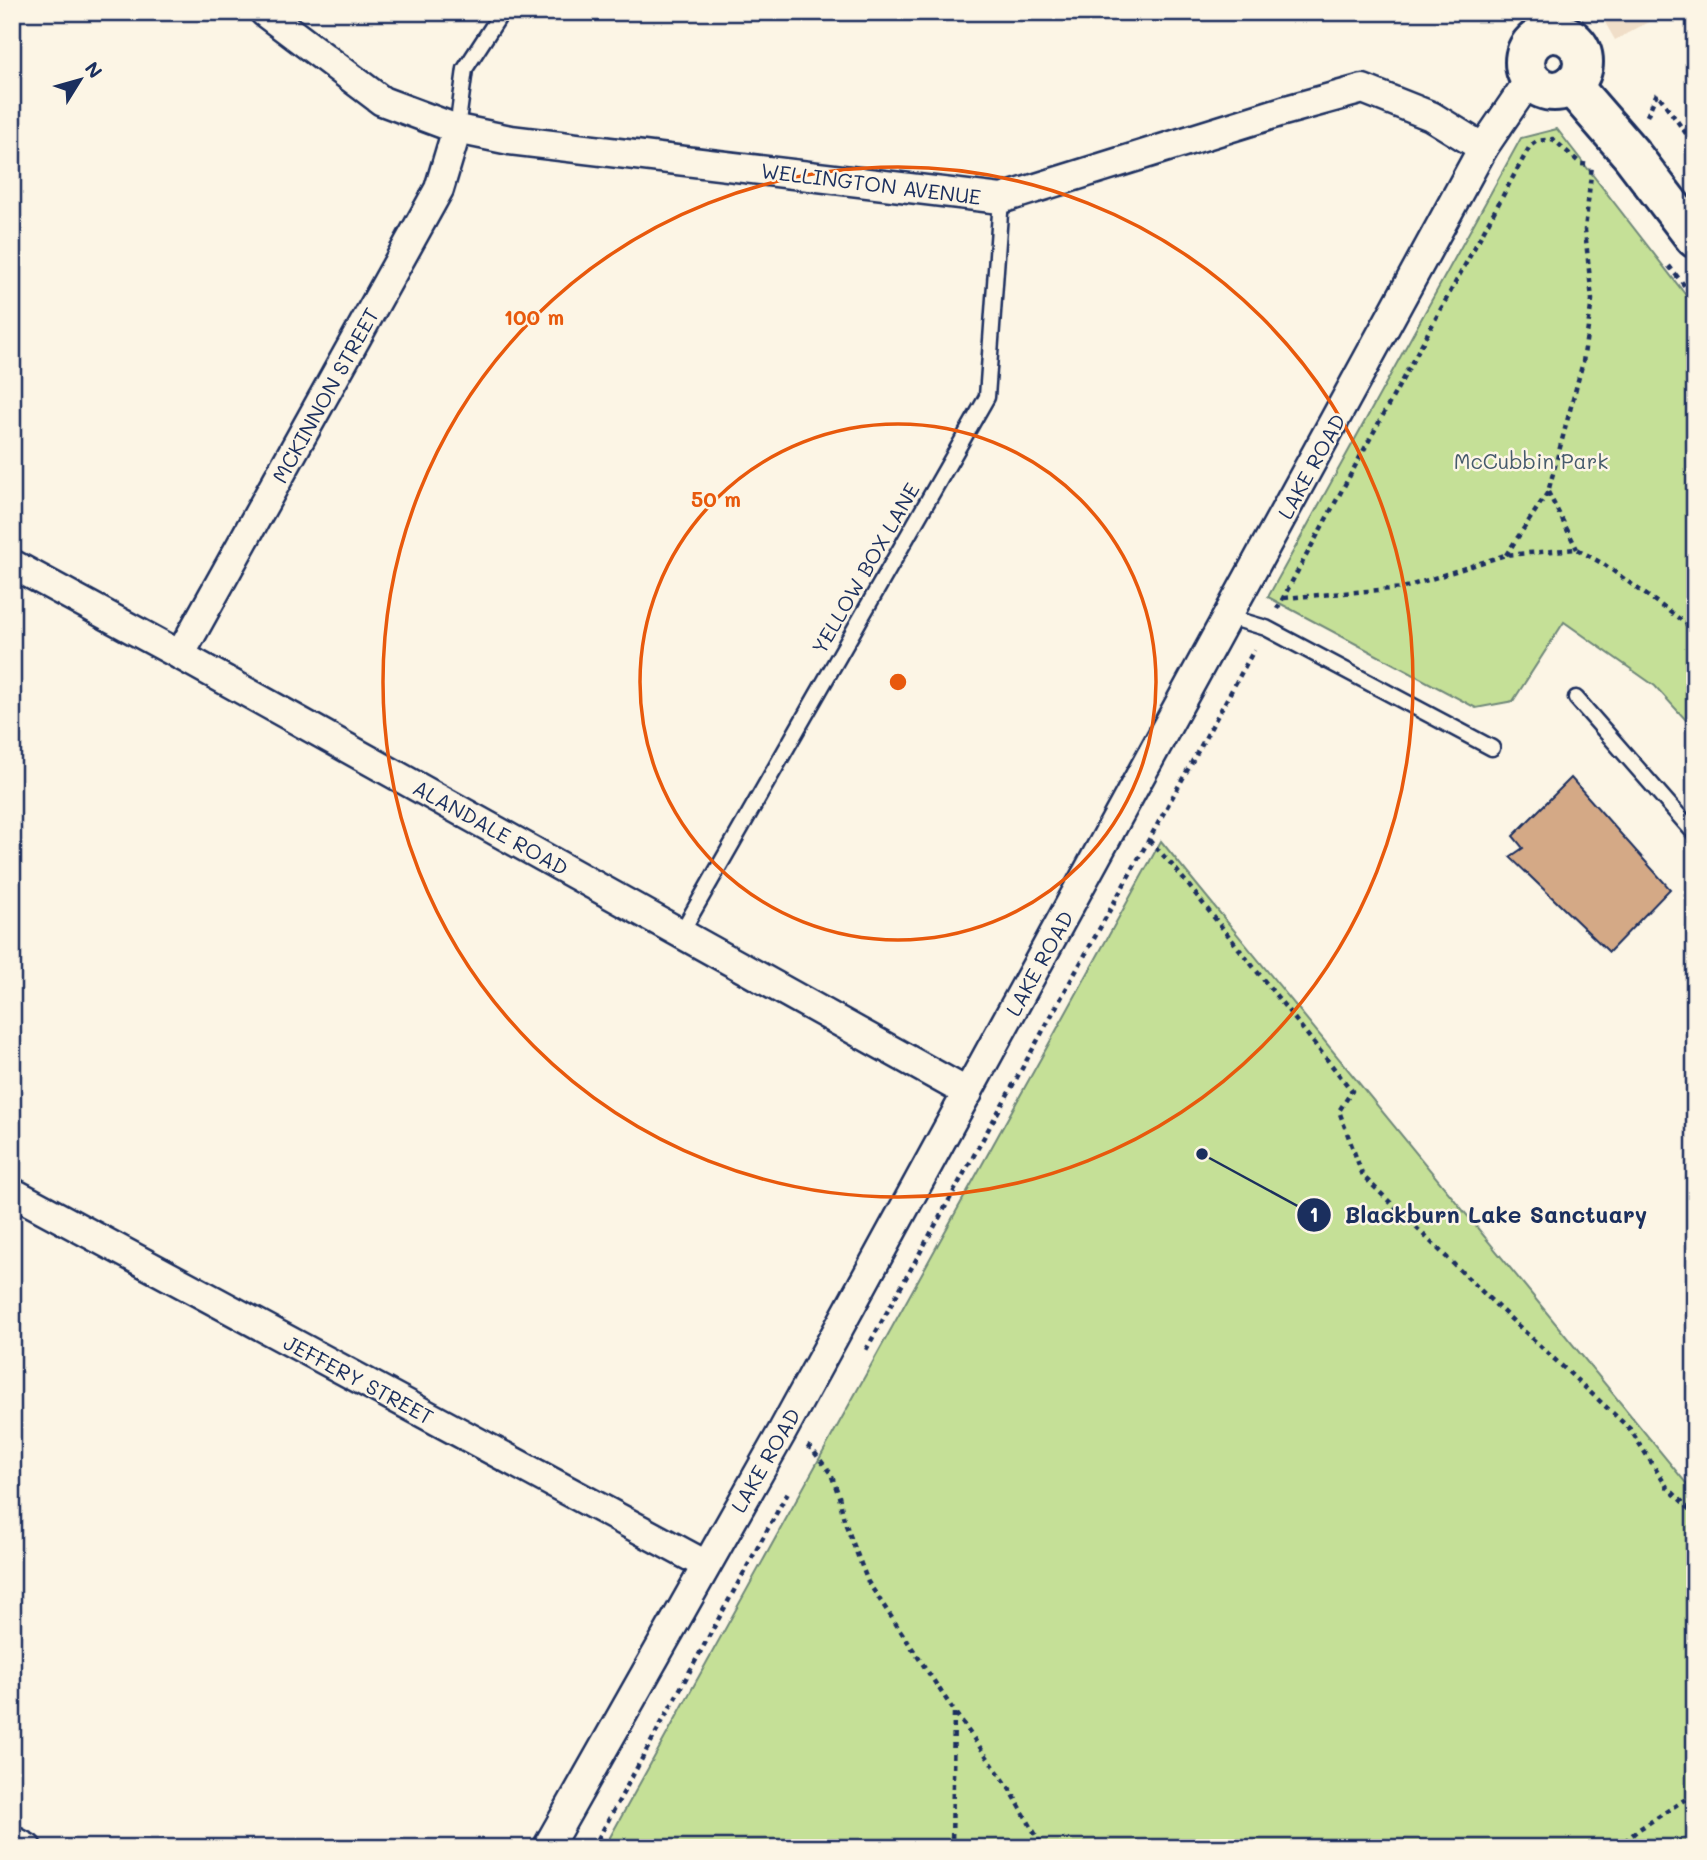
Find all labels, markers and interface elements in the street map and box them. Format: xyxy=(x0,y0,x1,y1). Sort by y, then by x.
north arrow xyxy=(46,46,116,116)
text: N xyxy=(80,56,108,83)
street label: WELLINGTON AVENUE xyxy=(759,156,983,210)
street label: MCKINNON STREET xyxy=(266,303,384,487)
text: 100 m xyxy=(504,303,564,330)
street label: LAKE ROAD xyxy=(1271,409,1351,523)
park label: McCubbin Park xyxy=(1454,447,1608,474)
street label: YELLOW BOX LANE xyxy=(805,478,925,658)
text: 50 m xyxy=(691,485,741,512)
centre of rings xyxy=(886,670,910,694)
street label: ALANDALE ROAD xyxy=(409,773,573,881)
street label: LAKE ROAD xyxy=(999,906,1079,1020)
callout: Blackburn Lake Sanctuary xyxy=(1296,1193,1662,1237)
text: Blackburn Lake Sanctuary xyxy=(1345,1199,1647,1229)
text: 1 xyxy=(1309,1200,1319,1227)
street label: JEFFERY STREET xyxy=(279,1328,439,1430)
street label: LAKE ROAD xyxy=(724,1403,806,1517)

